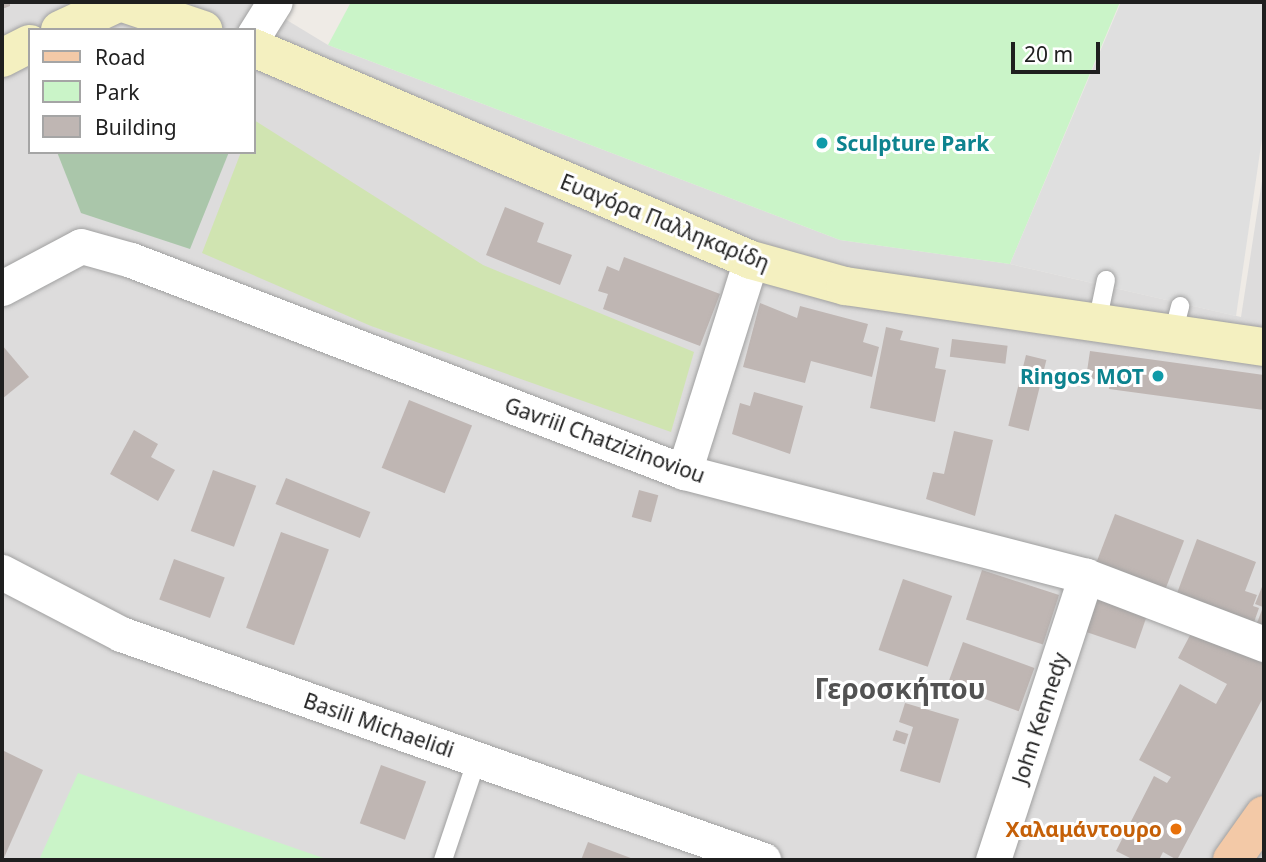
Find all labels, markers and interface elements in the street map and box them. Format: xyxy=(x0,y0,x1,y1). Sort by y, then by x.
legend xyxy=(28,28,256,154)
scale bar xyxy=(1014,28,1103,72)
text: 20 m xyxy=(1024,40,1073,68)
text: Road xyxy=(95,43,145,71)
text: Park xyxy=(95,78,139,106)
text: Building xyxy=(95,113,177,141)
place label: Sculpture Park xyxy=(836,130,989,156)
marker: Sculpture Park xyxy=(814,135,830,151)
street label: Ευαγόρα Παλληκαρίδη xyxy=(557,169,773,275)
place label: Ringos MOT xyxy=(1020,363,1144,389)
marker: Ringos MOT xyxy=(1150,368,1166,384)
street label: Gavriil Chatzizinoviou xyxy=(501,392,709,488)
street label: John Kennedy xyxy=(1007,649,1073,787)
district label: Γεροσκήπου xyxy=(814,671,986,705)
street label: Basili Michaelidi xyxy=(300,687,458,763)
place label: Χαλαμάντουρο xyxy=(1006,816,1162,842)
marker: Χαλαμάντουρο xyxy=(1168,821,1184,837)

